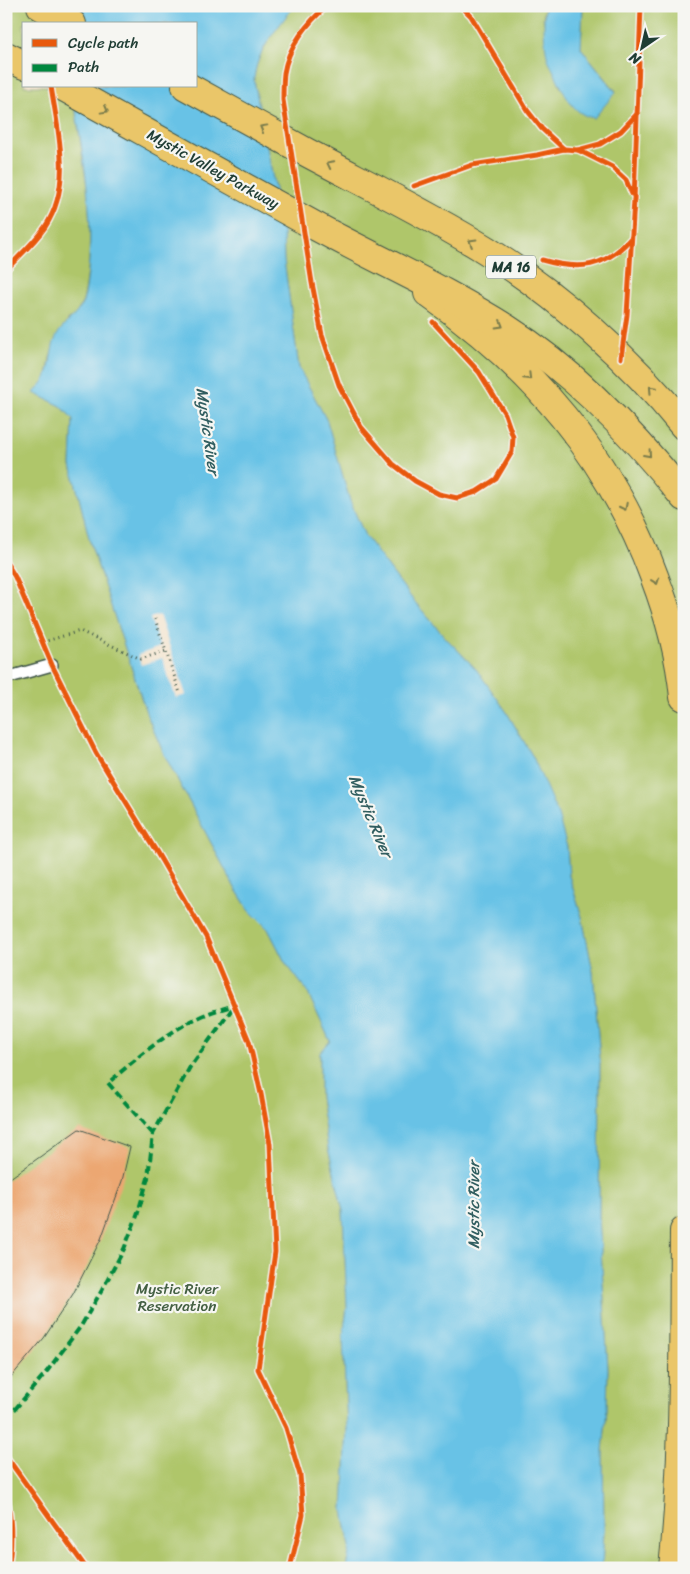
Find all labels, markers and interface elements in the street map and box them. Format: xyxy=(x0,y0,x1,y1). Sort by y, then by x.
legend xyxy=(22,22,198,88)
north arrow xyxy=(618,22,668,72)
text: Cycle path xyxy=(68,30,139,56)
text: N xyxy=(624,45,647,72)
text: Path xyxy=(68,54,99,80)
one-way arrow xyxy=(99,104,108,114)
street label: Mystic Valley Parkway xyxy=(142,122,284,216)
one-way arrow xyxy=(260,125,269,135)
one-way arrow xyxy=(326,160,335,170)
one-way arrow xyxy=(469,239,478,249)
road number: MA 16 xyxy=(486,256,536,278)
one-way arrow xyxy=(494,318,503,328)
one-way arrow xyxy=(522,371,531,380)
one-way arrow xyxy=(649,385,658,394)
water label: Mystic River xyxy=(188,386,229,479)
one-way arrow xyxy=(642,449,651,458)
one-way arrow xyxy=(618,502,628,511)
one-way arrow xyxy=(650,576,660,585)
water label: Mystic River xyxy=(341,770,402,864)
water label: Mystic River xyxy=(459,1159,488,1249)
park label: Mystic River Reservation xyxy=(136,1276,219,1319)

